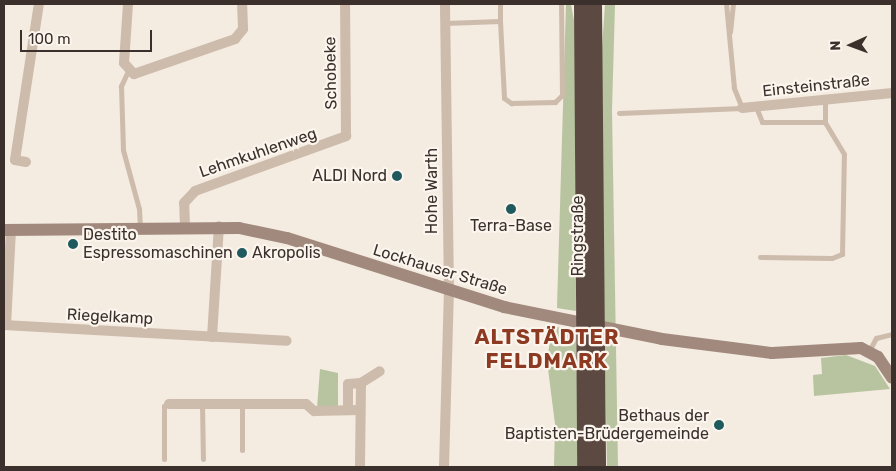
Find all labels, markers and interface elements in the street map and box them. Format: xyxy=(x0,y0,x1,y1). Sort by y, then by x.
scale bar xyxy=(22,20,155,52)
north arrow xyxy=(826,20,876,70)
text: 100 m xyxy=(28,30,70,48)
street label: Schobeke xyxy=(321,36,341,110)
text: N xyxy=(827,40,844,51)
street label: Einsteinstraße xyxy=(761,71,871,101)
street label: Lehmkuhlenweg xyxy=(197,124,319,182)
street label: Hohe Warth xyxy=(422,148,442,234)
place label: ALDI Nord xyxy=(312,166,387,186)
marker: ALDI Nord xyxy=(391,170,403,182)
street label: Ringstraße xyxy=(568,195,588,277)
marker: Terra-Base xyxy=(505,203,517,215)
place label: Terra-Base xyxy=(470,216,552,236)
place label: Destito Espressomaschinen xyxy=(83,225,233,263)
marker: Destito Espressomaschinen xyxy=(67,238,79,250)
street label: Lockhauser Straße xyxy=(370,240,510,300)
place label: Akropolis xyxy=(252,243,321,263)
marker: Akropolis xyxy=(236,247,248,259)
street label: Riegelkamp xyxy=(66,305,154,329)
district label: ALTSTÄDTER FELDMARK xyxy=(473,324,621,374)
place label: Bethaus der Baptisten-Brüdergemeinde xyxy=(505,406,709,444)
marker: Bethaus der Baptisten-Brüdergemeinde xyxy=(713,419,725,431)

